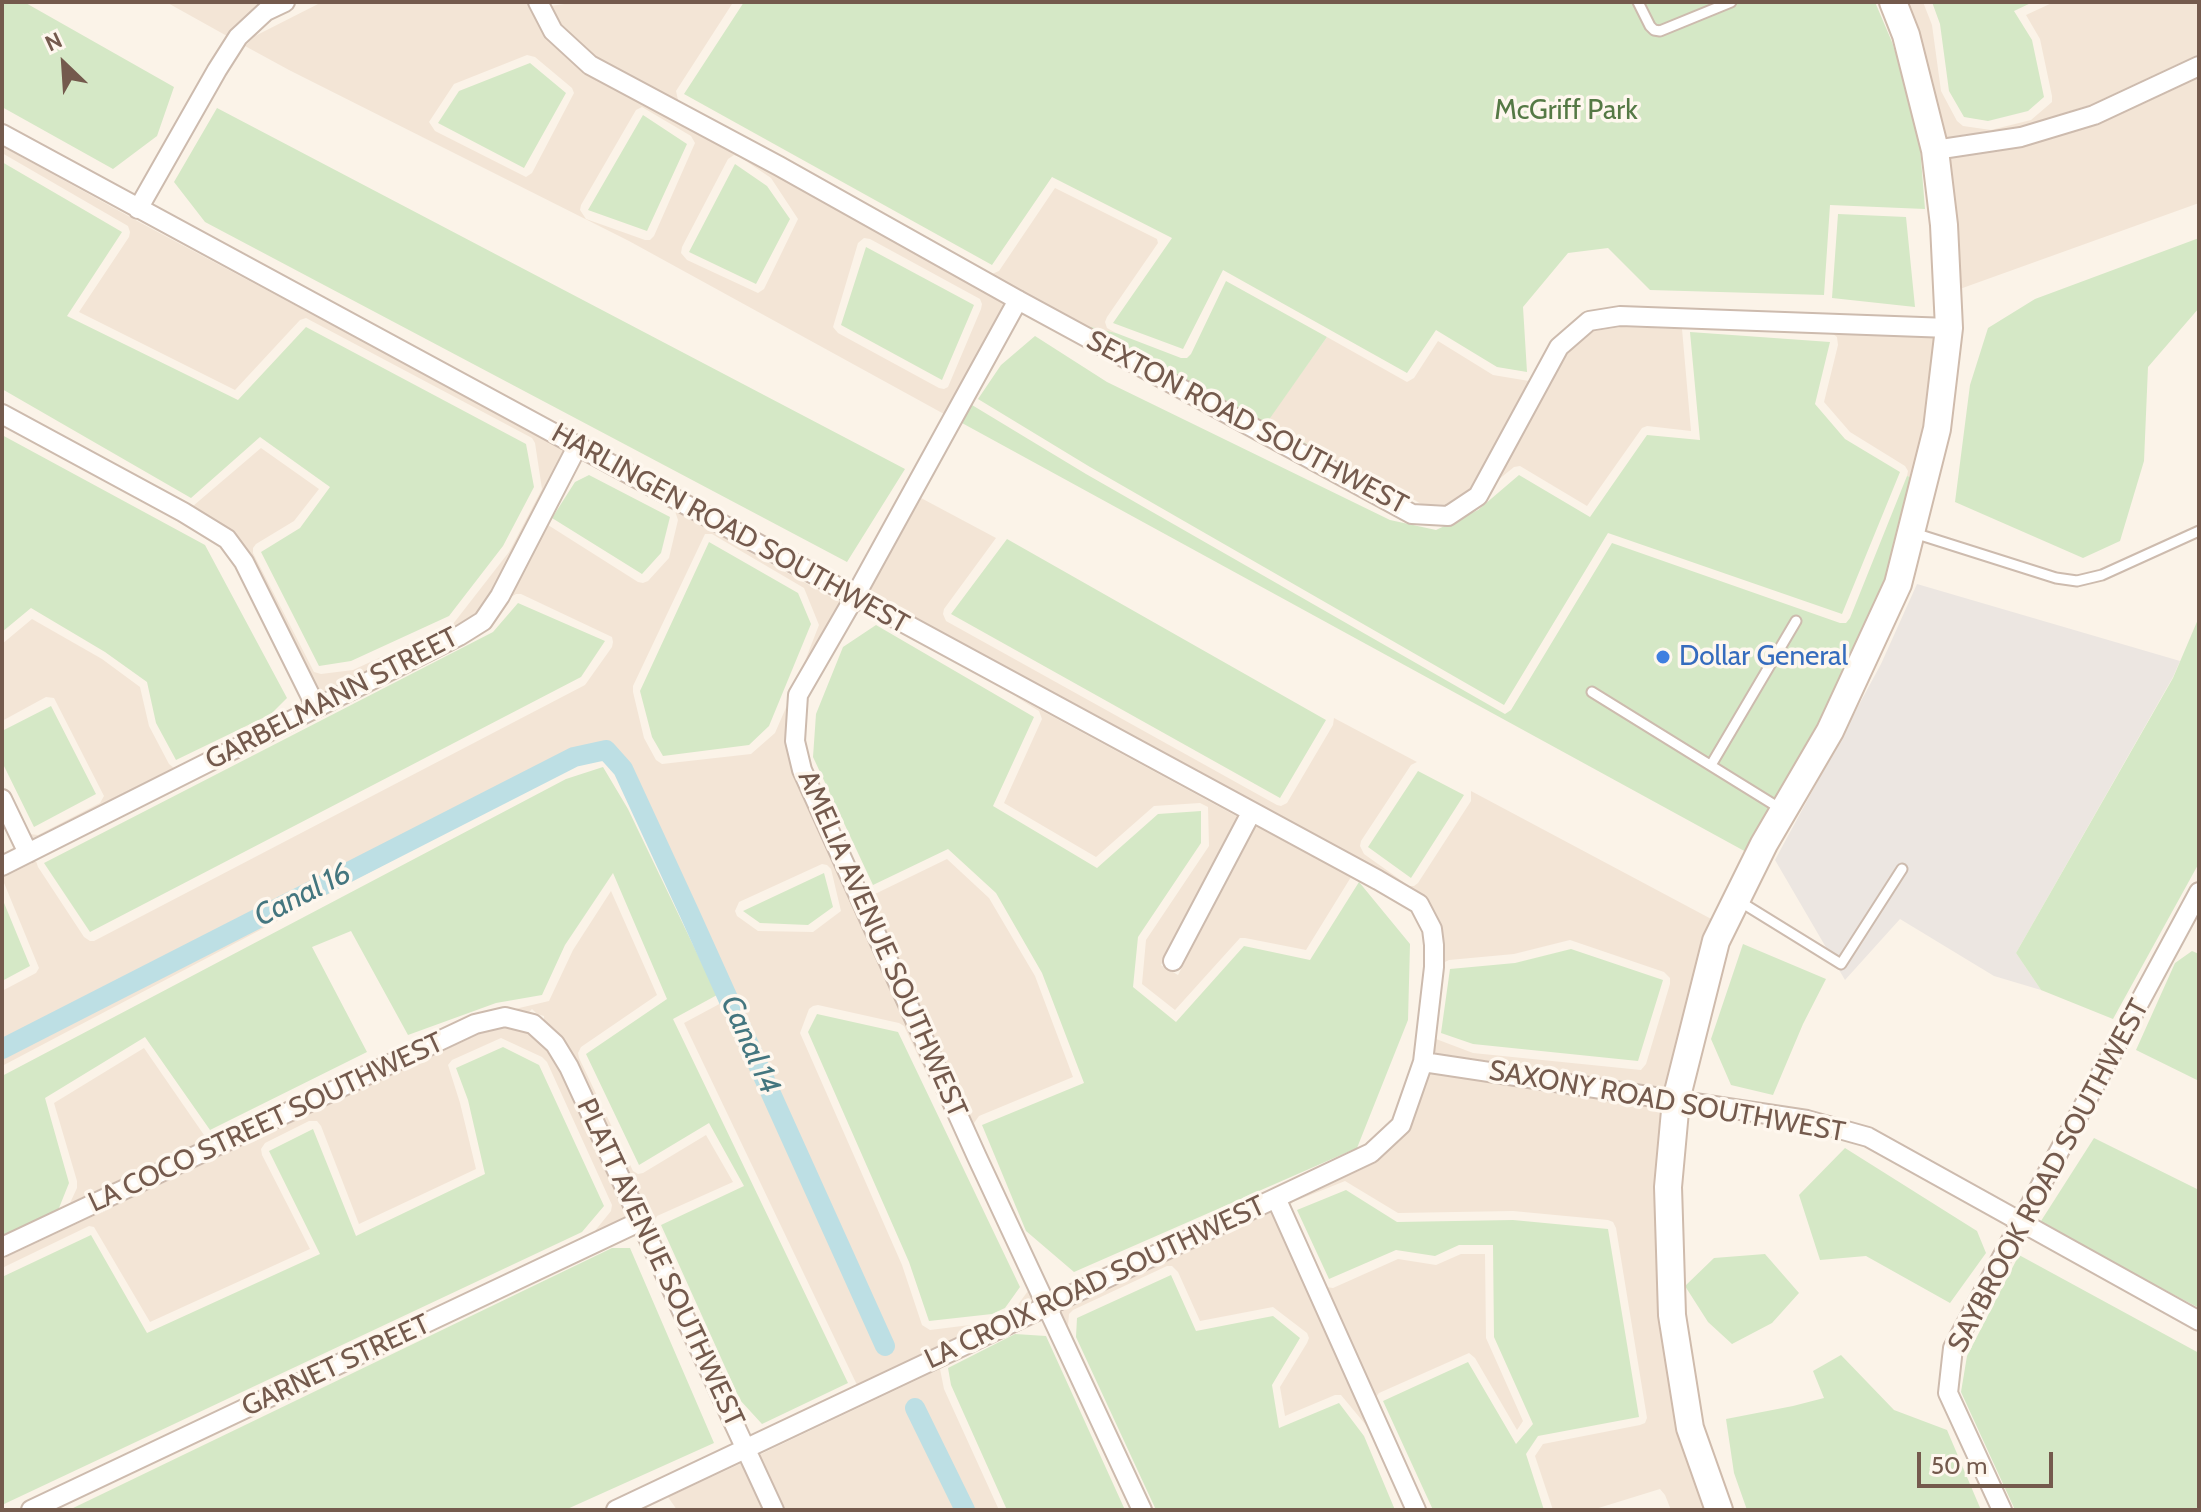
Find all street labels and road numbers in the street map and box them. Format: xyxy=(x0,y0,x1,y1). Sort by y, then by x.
street label: SEXTON ROAD SOUTHWEST xyxy=(1081,324,1413,522)
street label: HARLINGEN ROAD SOUTHWEST xyxy=(545,417,915,641)
street label: GARBELMANN STREET xyxy=(200,621,464,777)
street label: AMELIA AVENUE SOUTHWEST xyxy=(790,765,974,1123)
street label: SAYBROOK ROAD SOUTHWEST xyxy=(1942,994,2156,1358)
street label: LA COCO STREET SOUTHWEST xyxy=(83,1026,449,1220)
street label: SAXONY ROAD SOUTHWEST xyxy=(1486,1054,1848,1150)
street label: PLATT AVENUE SOUTHWEST xyxy=(569,1094,751,1432)
street label: LA CROIX ROAD SOUTHWEST xyxy=(920,1189,1270,1377)
street label: GARNET STREET xyxy=(237,1308,435,1424)

